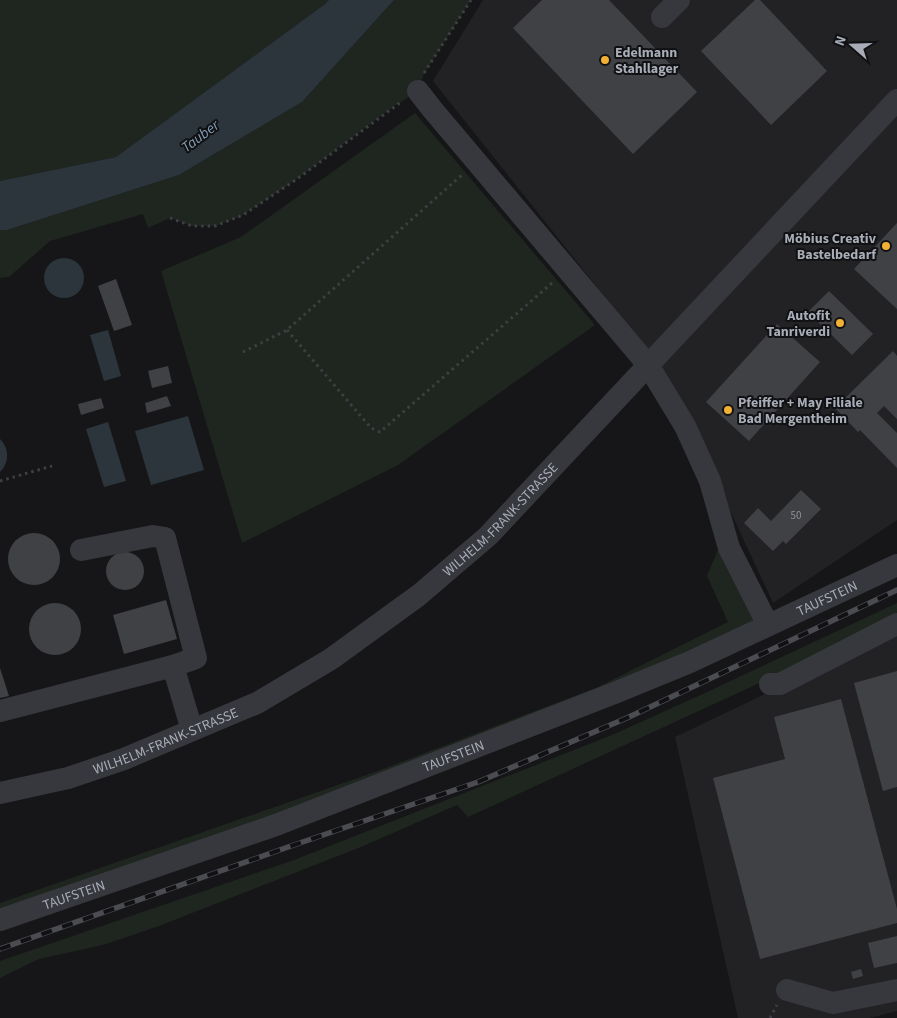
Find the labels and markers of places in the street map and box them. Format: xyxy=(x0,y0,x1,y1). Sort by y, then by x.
place label: Edelmann Stahllager xyxy=(615,43,679,79)
marker: Edelmann Stahllager xyxy=(599,54,611,66)
place label: Möbius Creativ Bastelbedarf xyxy=(784,229,877,265)
marker: Möbius Creativ Bastelbedarf xyxy=(880,240,892,252)
place label: Autofit Tanriverdi xyxy=(767,306,831,342)
marker: Autofit Tanriverdi xyxy=(834,317,846,329)
place label: Pfeiffer + May Filiale Bad Mergentheim xyxy=(738,393,863,429)
marker: Pfeiffer + May Filiale Bad Mergentheim xyxy=(722,404,734,416)

